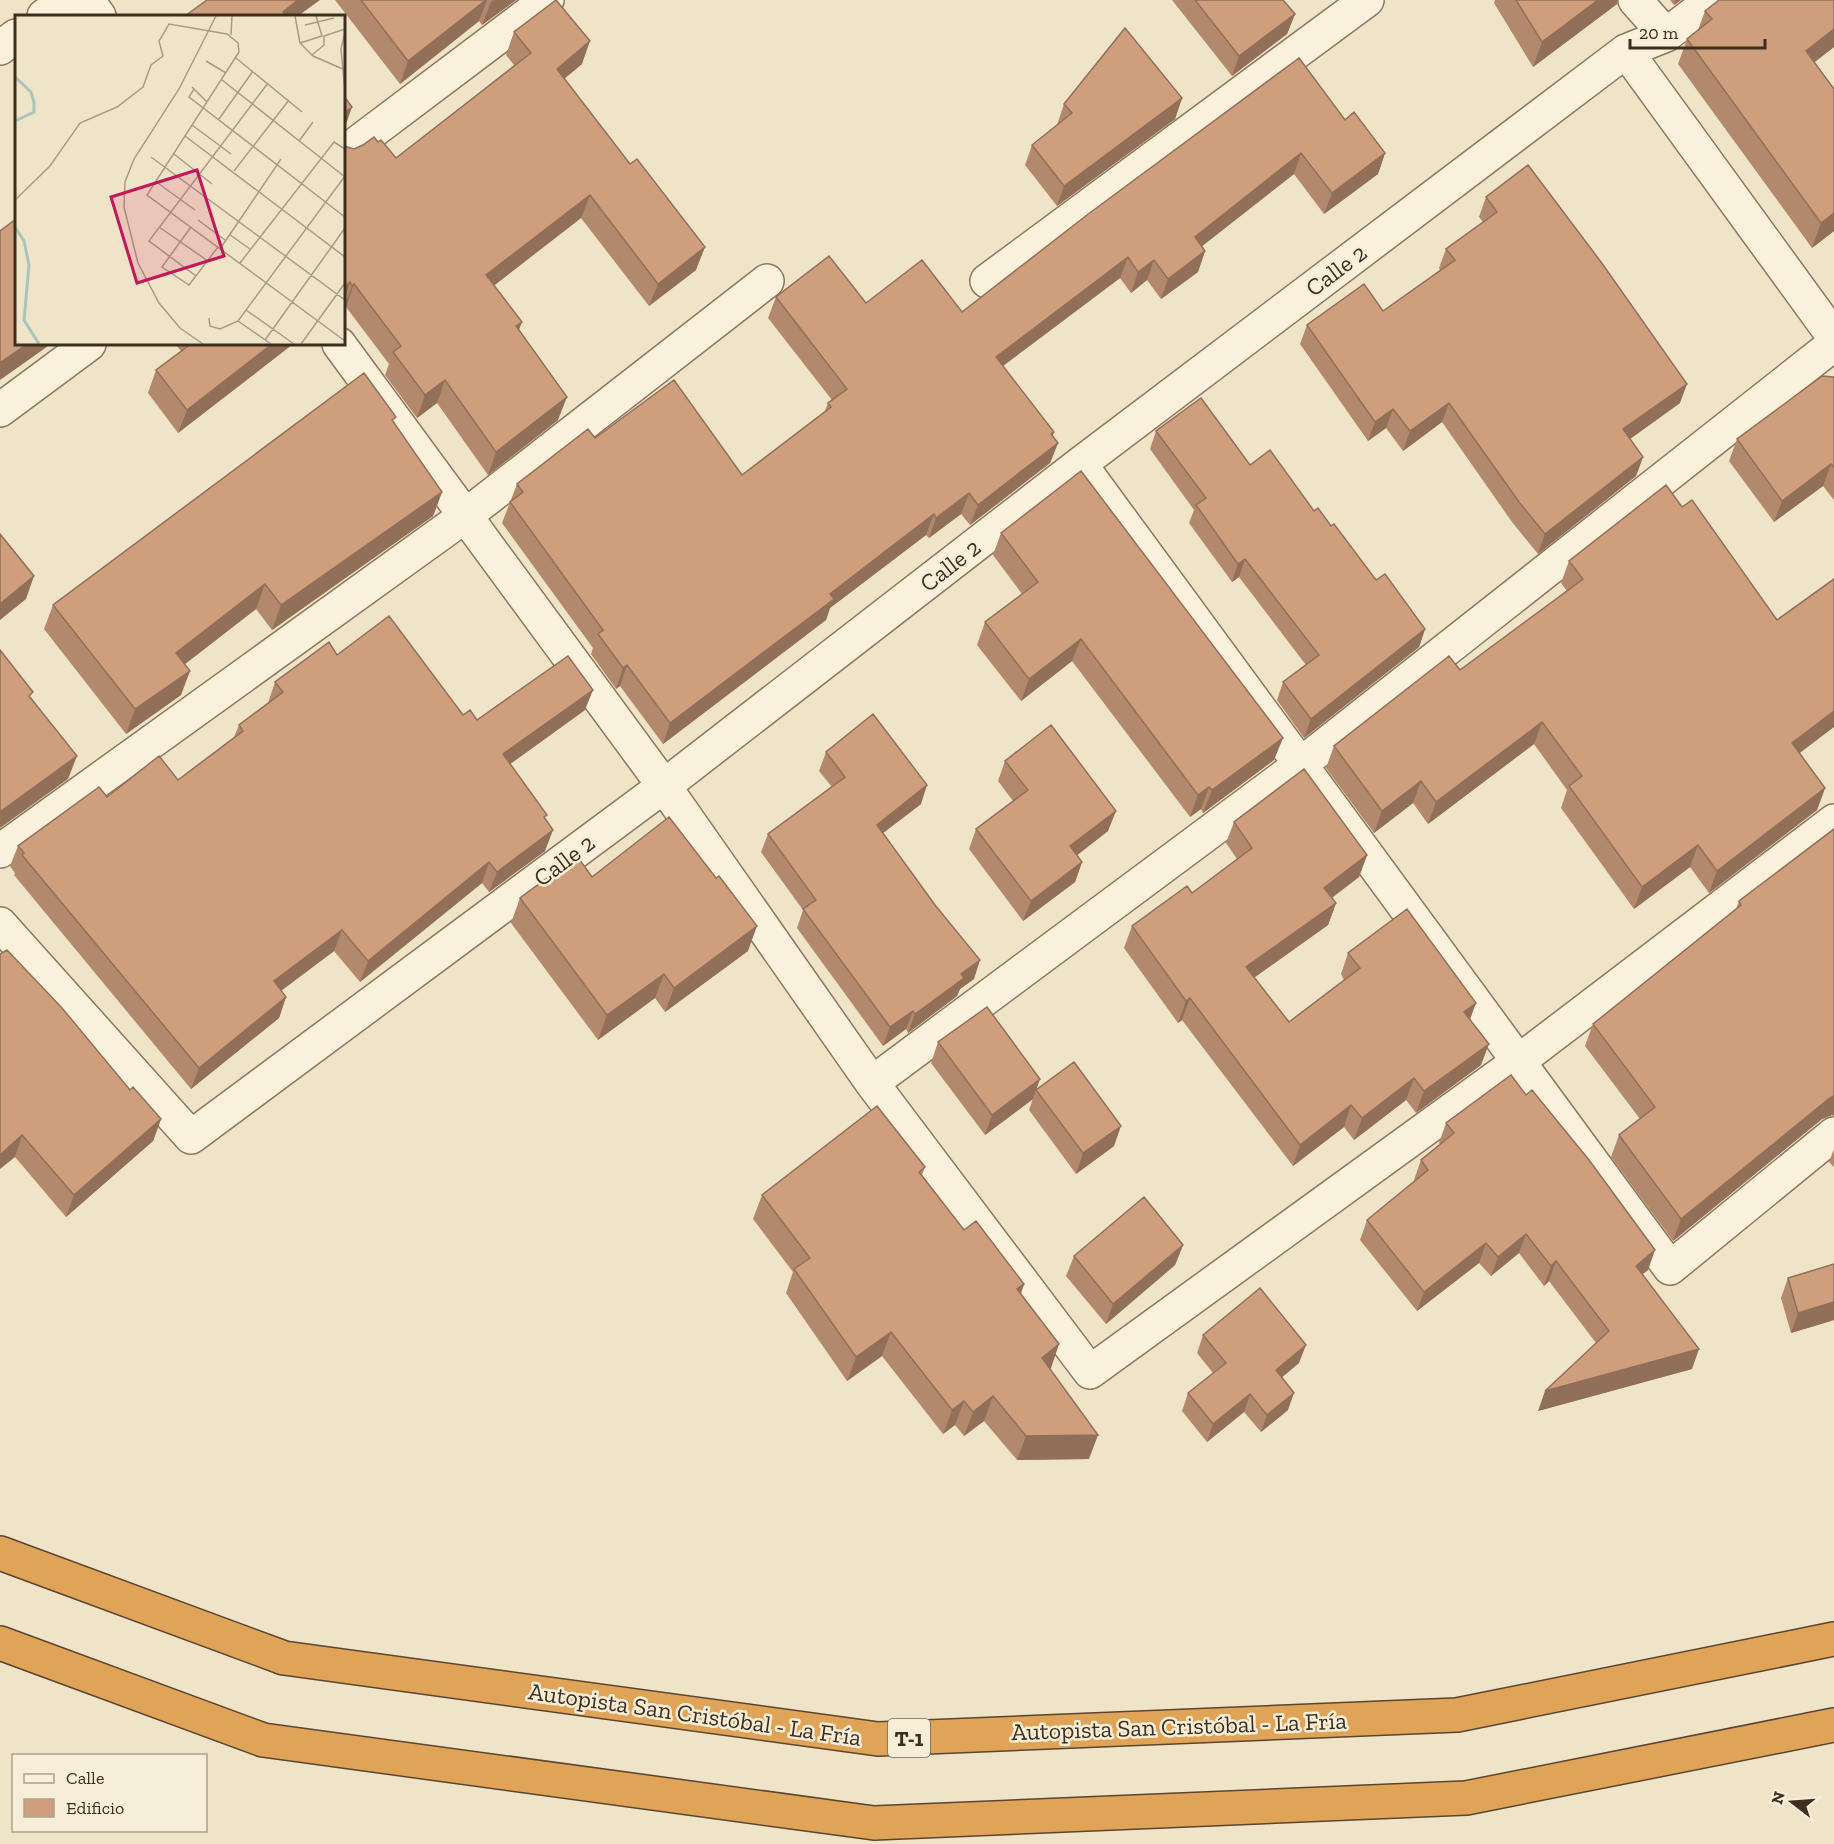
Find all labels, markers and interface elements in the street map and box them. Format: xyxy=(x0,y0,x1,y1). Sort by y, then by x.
scale bar xyxy=(1630,12,1765,50)
inset map xyxy=(15,15,345,345)
text: 20 m xyxy=(1639,22,1679,44)
street label: Calle 2 xyxy=(1300,238,1372,302)
street label: Calle 2 xyxy=(914,532,986,598)
street label: Calle 2 xyxy=(528,828,600,892)
street label: Autopista San Cristóbal - La Fría xyxy=(527,1676,864,1752)
street label: Autopista San Cristóbal - La Fría xyxy=(1011,1706,1348,1746)
road number: T-1 xyxy=(888,1719,930,1757)
legend xyxy=(12,1754,207,1832)
text: Calle xyxy=(66,1767,104,1789)
north arrow xyxy=(1762,1772,1822,1832)
text: N xyxy=(1767,1789,1789,1806)
text: Edificio xyxy=(66,1797,124,1819)

